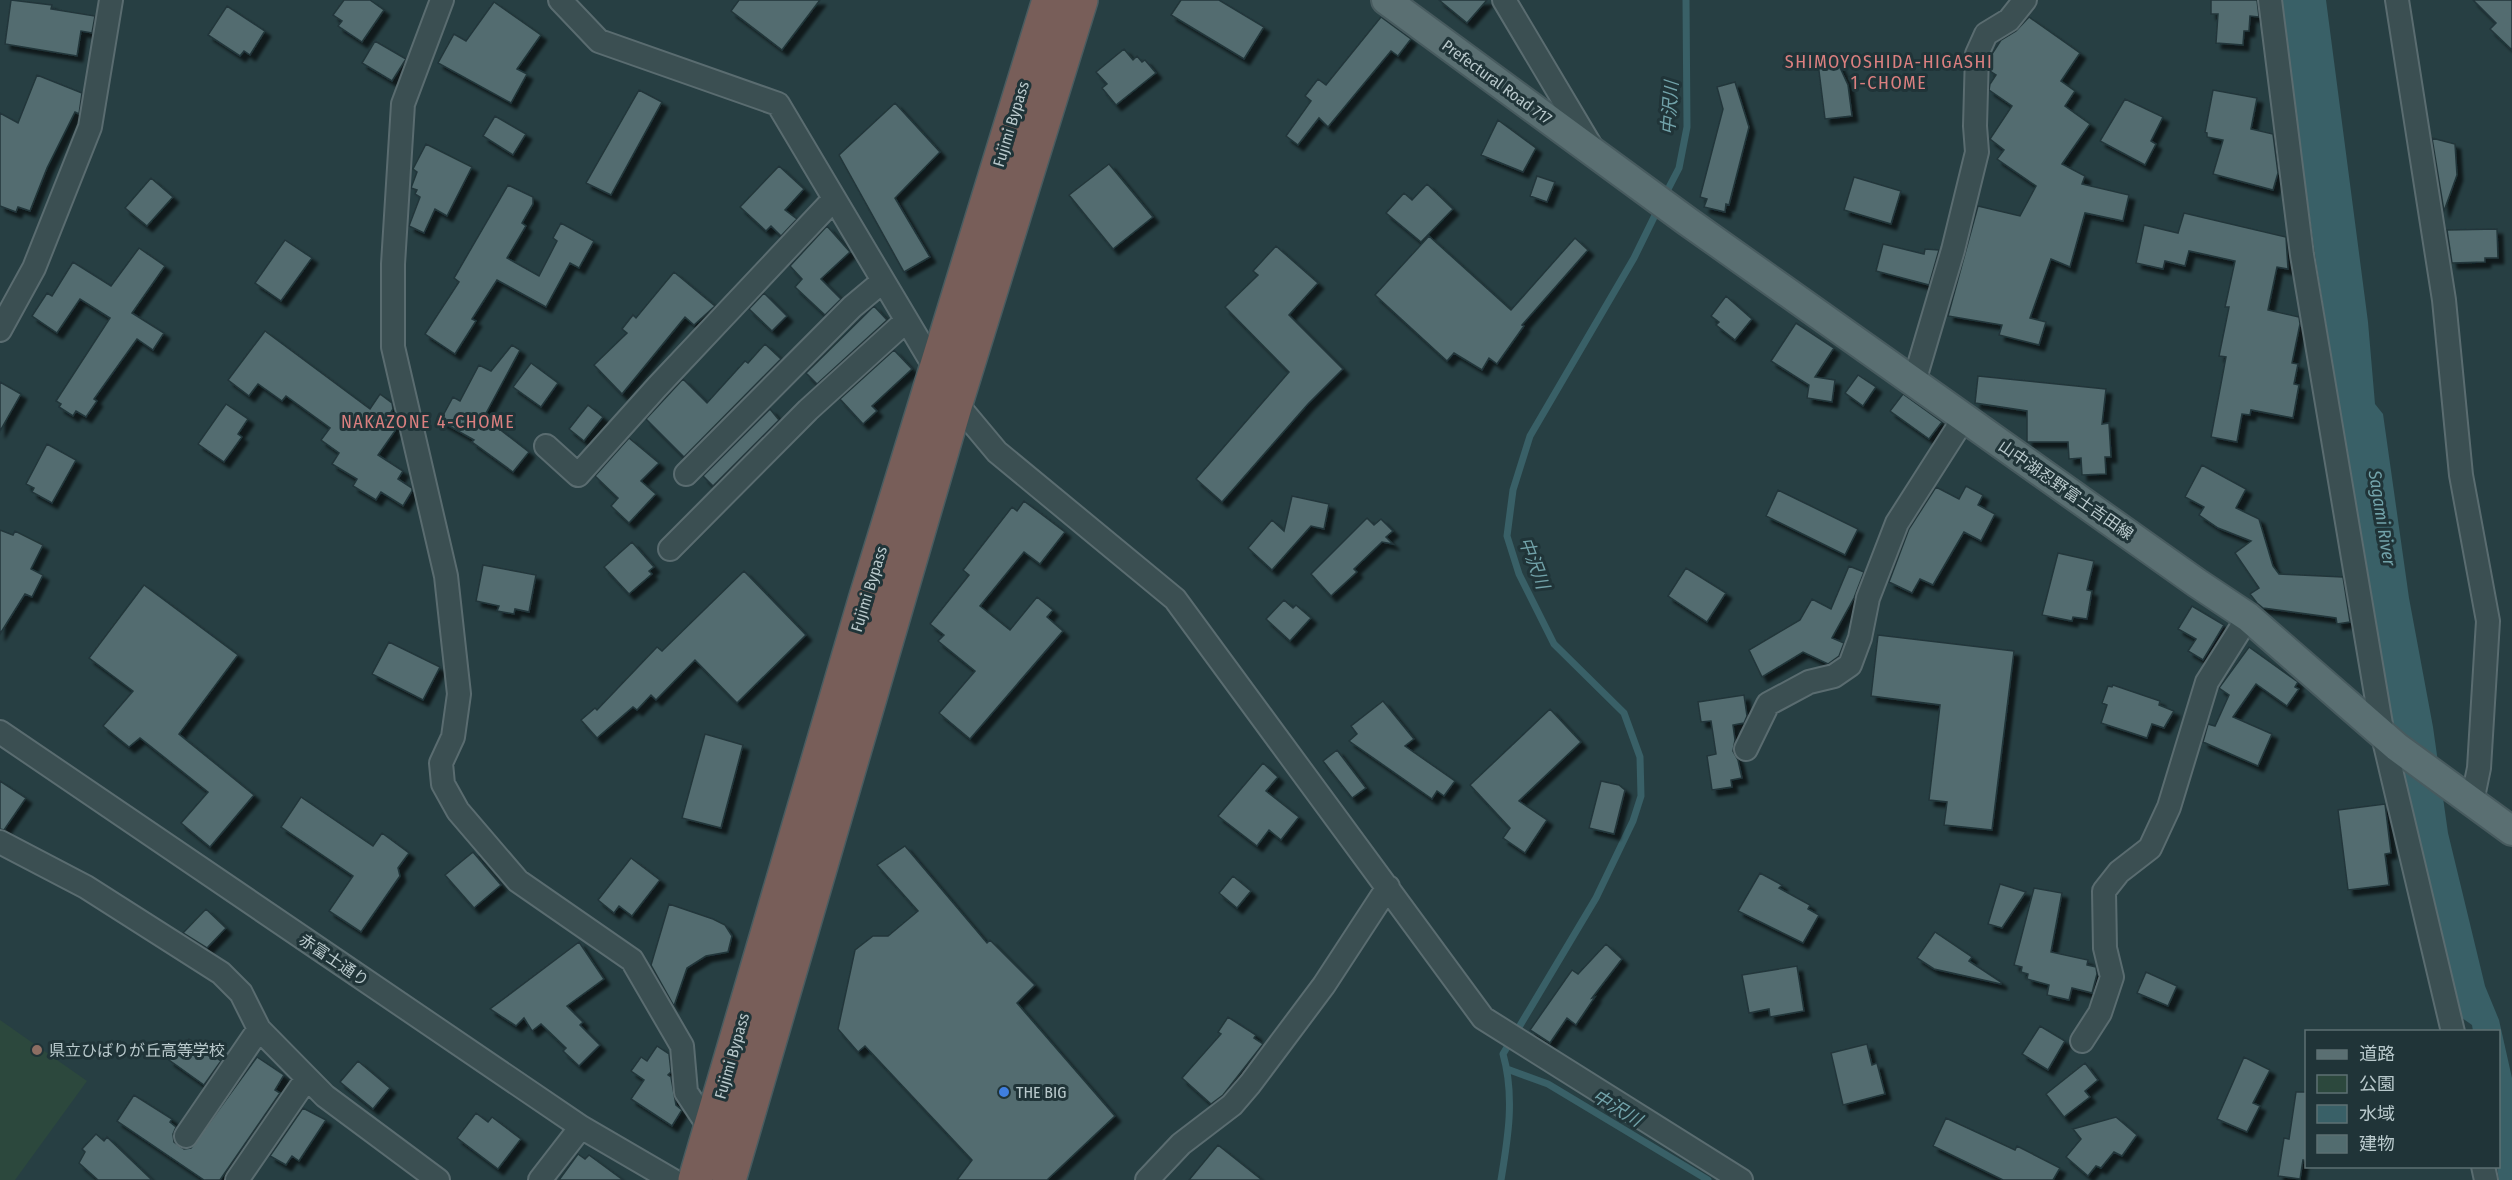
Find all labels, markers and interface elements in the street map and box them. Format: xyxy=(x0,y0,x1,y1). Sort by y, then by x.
street label: Prefectural Road 717 xyxy=(1438,36,1556,128)
district label: SHIMOYOSHIDA-HIGASHI 1-CHOME xyxy=(1785,51,1993,94)
water label: 中沢川 xyxy=(1657,78,1683,136)
street label: Fujimi Bypass xyxy=(989,79,1033,169)
district label: NAKAZONE 4-CHOME xyxy=(341,411,515,433)
street label: 山中湖忍野富士吉田線 xyxy=(1995,436,2137,544)
water label: Sagami River xyxy=(2363,468,2401,568)
water label: 中沢川 xyxy=(1514,534,1555,594)
street label: Fujimi Bypass xyxy=(847,544,891,634)
street label: 赤富士通り xyxy=(296,930,372,990)
street label: Fujimi Bypass xyxy=(711,1011,753,1101)
legend xyxy=(2305,1030,2500,1168)
place label: 県立ひばりが丘高等学校 xyxy=(49,1041,225,1060)
marker: 県立ひばりが丘高等学校 xyxy=(30,1043,44,1057)
text: 道路 xyxy=(2359,1043,2395,1065)
text: 公園 xyxy=(2359,1073,2395,1095)
place label: THE BIG xyxy=(1016,1083,1066,1102)
marker: THE BIG xyxy=(997,1085,1011,1099)
water label: 中沢川 xyxy=(1588,1085,1648,1132)
text: 水域 xyxy=(2359,1103,2395,1125)
text: 建物 xyxy=(2359,1133,2395,1155)

